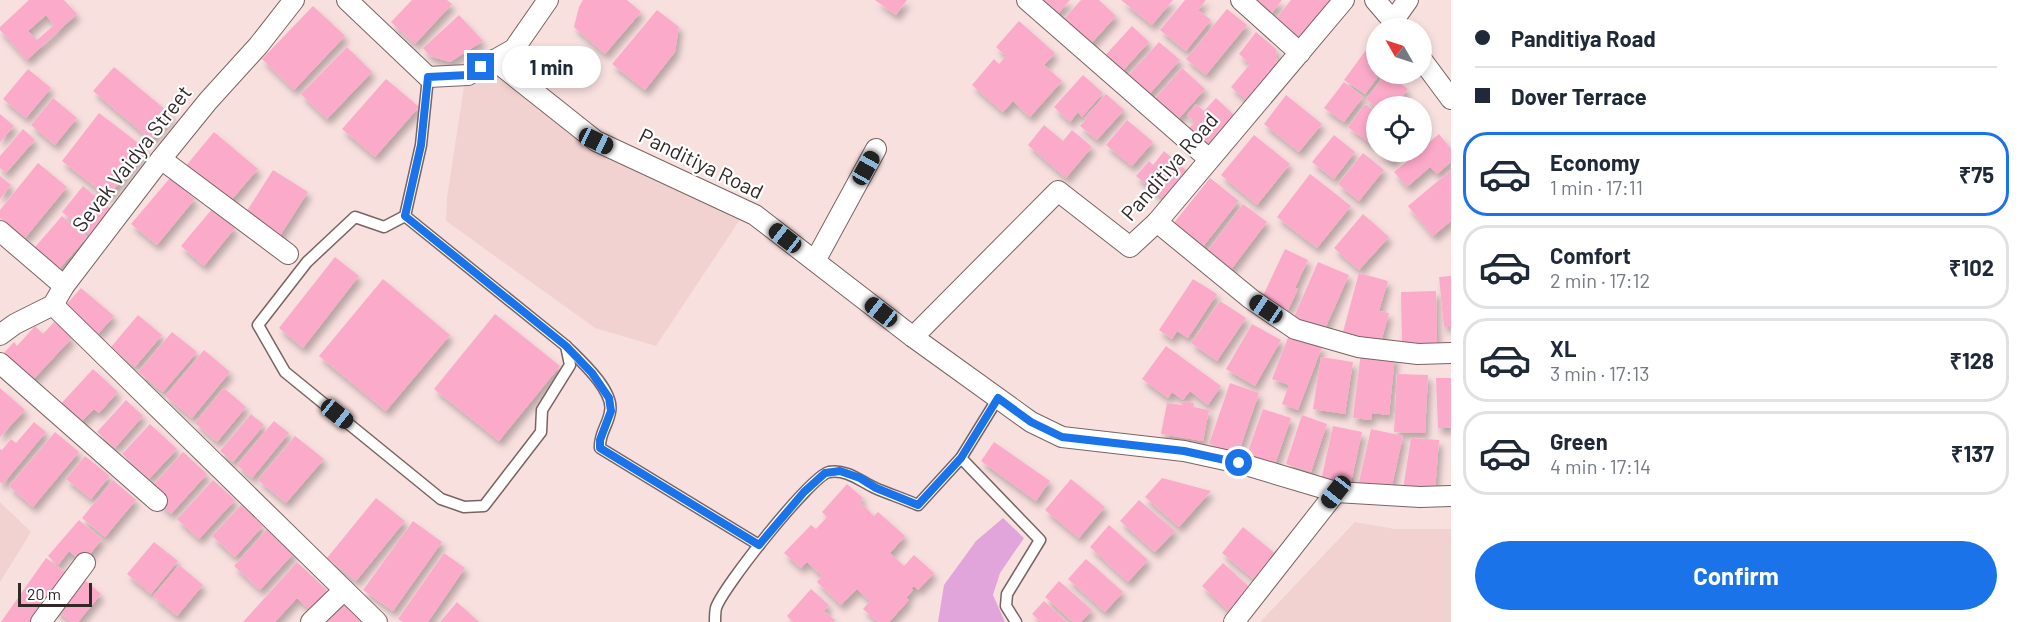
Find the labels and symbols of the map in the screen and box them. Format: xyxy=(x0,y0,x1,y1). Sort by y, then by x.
north arrow xyxy=(1366,18,1432,84)
callout: 1 min xyxy=(502,46,601,88)
route end xyxy=(467,53,494,80)
street label: Sevak Vaidya Street xyxy=(66,80,196,236)
street label: Panditiya Road xyxy=(1115,107,1223,225)
street label: Panditiya Road xyxy=(636,122,768,203)
car xyxy=(576,125,616,157)
car xyxy=(849,148,883,188)
car xyxy=(765,220,805,256)
car xyxy=(1246,291,1286,327)
car xyxy=(861,294,901,330)
car xyxy=(317,396,357,432)
route start xyxy=(1225,449,1252,476)
car xyxy=(1318,472,1354,512)
scale bar xyxy=(18,580,92,608)

